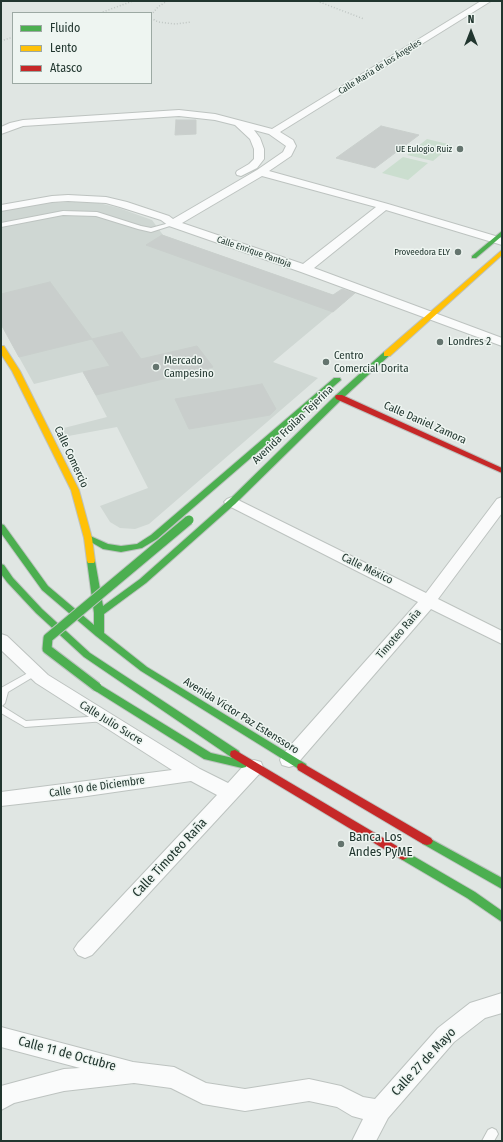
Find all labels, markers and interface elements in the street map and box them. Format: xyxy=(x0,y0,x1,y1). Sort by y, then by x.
legend xyxy=(12,12,152,84)
north arrow xyxy=(451,12,491,52)
text: N xyxy=(468,13,474,26)
text: Fluido xyxy=(50,21,80,35)
street label: Calle María de los Ángeles xyxy=(336,37,424,97)
text: Lento xyxy=(50,41,77,55)
text: Atasco xyxy=(50,61,82,75)
place label: UE Eulogio Ruiz xyxy=(396,144,452,154)
marker: UE Eulogio Ruiz xyxy=(455,144,465,154)
street label: Calle Enrique Pantoja xyxy=(215,234,293,270)
place label: Proveedora ELY xyxy=(394,247,450,257)
marker: Proveedora ELY xyxy=(453,247,463,257)
place label: Londres 2 xyxy=(448,335,491,349)
marker: Londres 2 xyxy=(435,337,445,347)
place label: Centro Comercial Dorita xyxy=(334,349,409,375)
place label: Mercado Campesino xyxy=(164,354,214,380)
marker: Centro Comercial Dorita xyxy=(321,357,331,367)
marker: Mercado Campesino xyxy=(151,362,161,372)
street label: Avenida Froilan Tejerina xyxy=(250,383,336,467)
street label: Calle Daniel Zamora xyxy=(382,399,468,447)
street label: Calle Comercio xyxy=(51,424,91,490)
street label: Calle México xyxy=(339,551,395,587)
street label: Timoteo Raña xyxy=(374,606,424,662)
street label: Avenida Víctor Paz Estenssoro xyxy=(181,675,301,757)
street label: Calle Julio Sucre xyxy=(77,698,145,748)
street label: Calle 10 de Diciembre xyxy=(48,774,146,800)
street label: Calle Timoteo Raña xyxy=(130,815,210,901)
place label: Banca Los Andes PyME xyxy=(349,829,413,860)
marker: Banca Los Andes PyME xyxy=(336,839,346,849)
street label: Calle 27 de Mayo xyxy=(388,1025,460,1099)
street label: Calle 11 de Octubre xyxy=(16,1033,118,1075)

